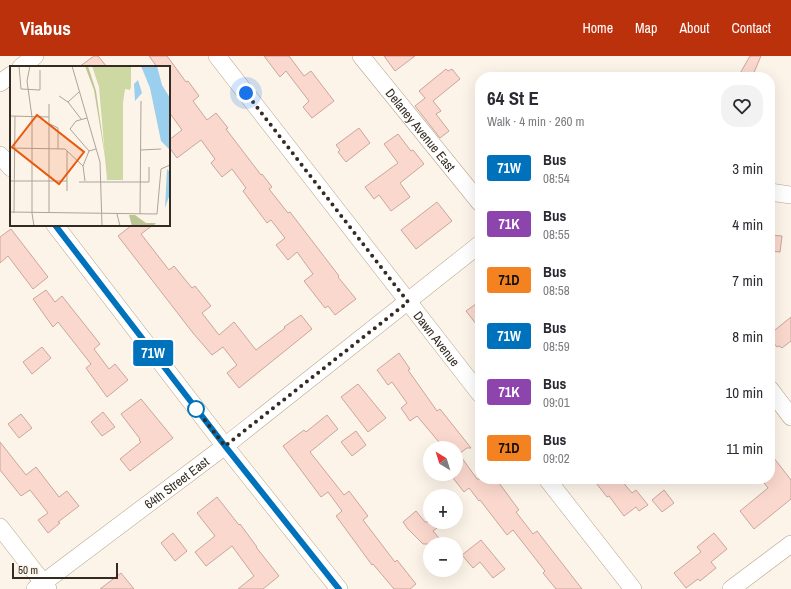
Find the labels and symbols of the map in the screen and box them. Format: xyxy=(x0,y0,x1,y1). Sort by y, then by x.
inset map xyxy=(10,66,170,226)
your location xyxy=(236,83,256,103)
street label: Delaney Avenue East xyxy=(382,85,459,175)
street label: Dawn Avenue xyxy=(410,308,463,370)
line badge: 71W xyxy=(130,340,176,366)
unlabelled marker xyxy=(187,400,205,418)
north arrow xyxy=(423,441,463,481)
street label: 64th Street East xyxy=(141,453,212,513)
scale bar xyxy=(12,561,118,580)

